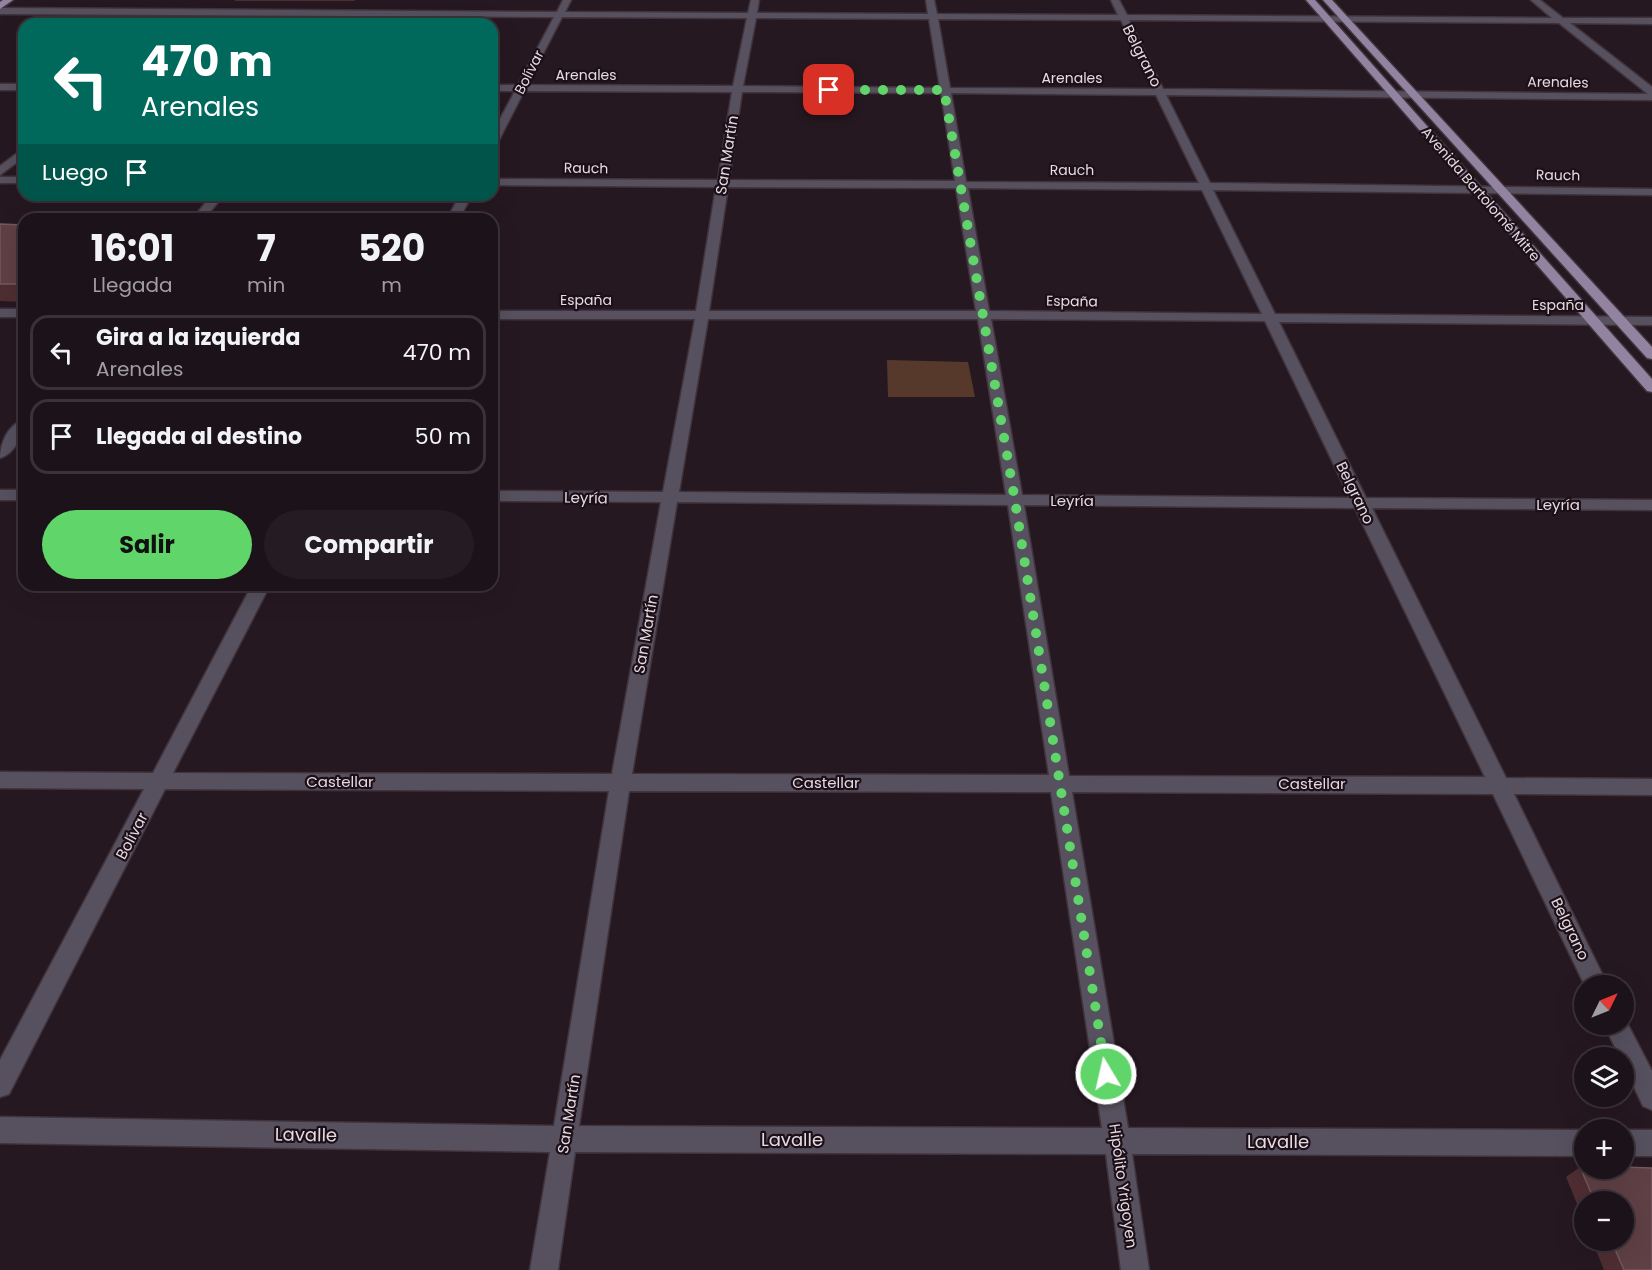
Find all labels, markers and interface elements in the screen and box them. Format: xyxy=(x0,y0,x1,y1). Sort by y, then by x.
street label: Belgrano xyxy=(1118,21,1167,91)
text: 470 m xyxy=(141,32,273,91)
icon: left xyxy=(42,42,120,120)
street label: Bolívar xyxy=(509,47,549,97)
pin xyxy=(803,64,854,115)
street label: Arenales xyxy=(555,65,617,85)
street label: Arenales xyxy=(1041,68,1103,88)
street label: Arenales xyxy=(1527,71,1589,93)
icon: arrive xyxy=(812,73,845,106)
text: Arenales xyxy=(141,88,259,125)
street label: San Martín xyxy=(710,114,743,196)
street label: Avenida Bartolomé Mitre xyxy=(1417,122,1545,266)
icon: arrive xyxy=(120,156,153,189)
text: Luego xyxy=(42,157,108,188)
street label: Rauch xyxy=(564,158,608,178)
street label: Rauch xyxy=(1050,160,1094,180)
street label: Rauch xyxy=(1536,165,1580,185)
text: 16:01 xyxy=(91,223,174,274)
text: 7 xyxy=(256,223,276,274)
text: 520 xyxy=(358,223,425,274)
text: Llegada xyxy=(92,271,173,299)
text: min xyxy=(247,271,285,299)
text: m xyxy=(381,271,402,299)
street label: España xyxy=(560,290,612,310)
street label: España xyxy=(1046,291,1098,311)
street label: España xyxy=(1532,295,1584,315)
text: Gira a la izquierda xyxy=(96,322,300,353)
icon: left xyxy=(45,336,78,369)
text: 470 m xyxy=(403,337,471,368)
text: Arenales xyxy=(96,355,183,383)
icon: arrive xyxy=(45,420,78,453)
text: Llegada al destino xyxy=(96,421,302,452)
text: 50 m xyxy=(415,421,471,452)
street label: Belgrano xyxy=(1331,458,1380,528)
street label: Leyría xyxy=(564,487,608,508)
street label: Leyría xyxy=(1050,490,1094,511)
street label: Leyría xyxy=(1536,494,1580,515)
button: Salir xyxy=(42,510,252,579)
button: Compartir xyxy=(264,510,474,579)
street label: San Martín xyxy=(628,593,663,675)
street label: Castellar xyxy=(306,771,374,792)
street label: Castellar xyxy=(792,772,860,793)
street label: Castellar xyxy=(1278,773,1346,794)
street label: Bolívar xyxy=(110,808,153,863)
street label: Belgrano xyxy=(1546,894,1595,964)
north arrow xyxy=(1574,975,1634,1035)
map controls xyxy=(1574,975,1634,1251)
position arrow xyxy=(1074,1042,1138,1106)
button: layers xyxy=(1574,1047,1634,1107)
street label: San Martín xyxy=(552,1073,585,1155)
button: + xyxy=(1574,1119,1634,1179)
street label: Lavalle xyxy=(275,1121,337,1148)
street label: Hipólito Yrigoyen xyxy=(1104,1122,1143,1249)
street label: Lavalle xyxy=(761,1127,823,1152)
street label: Lavalle xyxy=(1247,1129,1309,1154)
button: − xyxy=(1574,1191,1634,1251)

